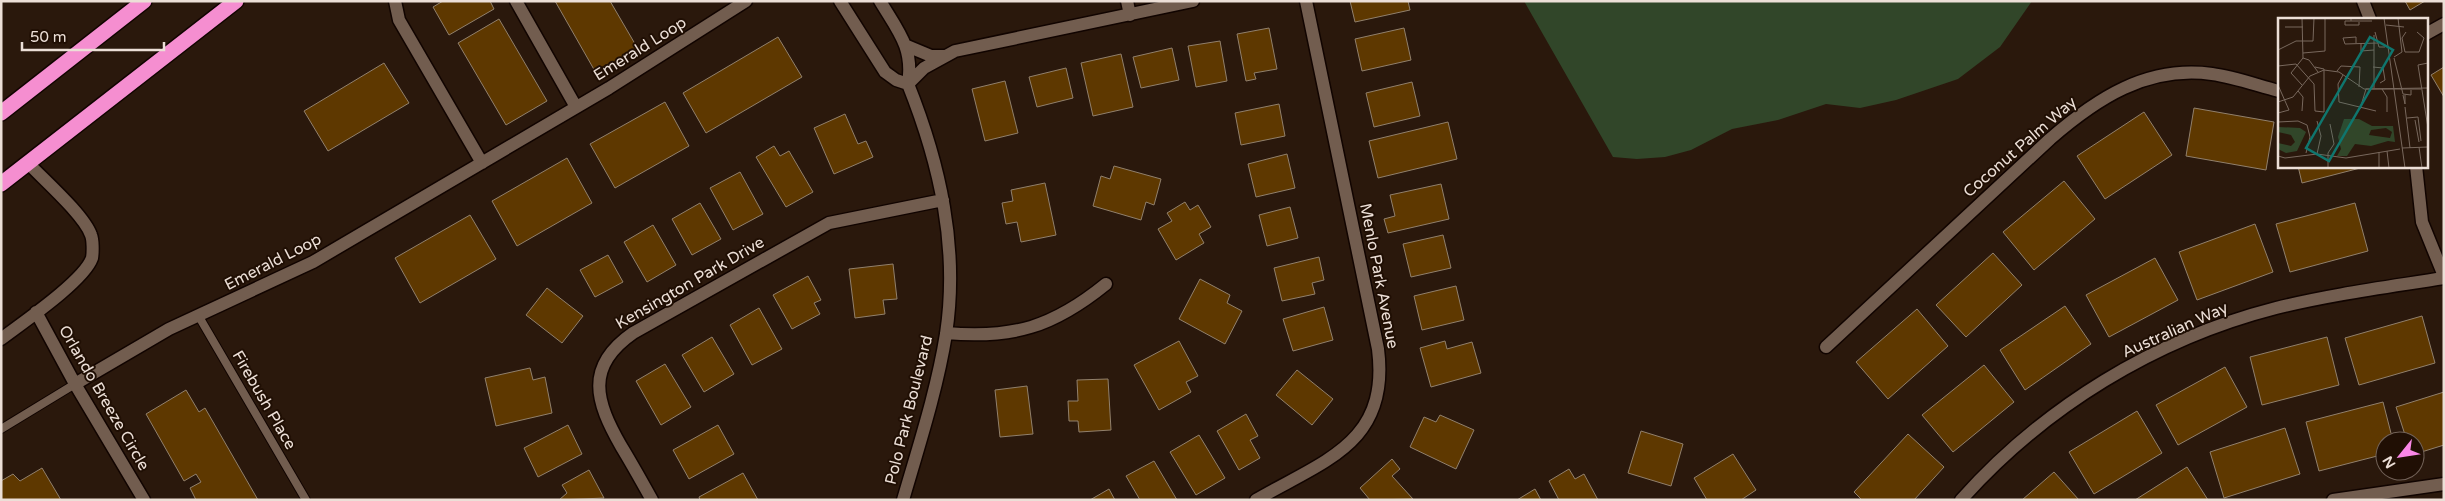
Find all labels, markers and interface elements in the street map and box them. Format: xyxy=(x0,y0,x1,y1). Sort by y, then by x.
street label: Emerald Loop xyxy=(590,12,690,86)
inset map xyxy=(2278,18,2428,168)
scale bar xyxy=(22,20,165,52)
text: 50 m xyxy=(30,28,67,46)
street label: Coconut Palm Way xyxy=(1959,92,2081,202)
street label: Menlo Park Avenue xyxy=(1355,202,1403,350)
street label: Emerald Loop xyxy=(221,229,325,295)
street label: Kensington Park Drive xyxy=(612,232,768,334)
street label: Australian Way xyxy=(2119,297,2232,362)
street label: Orlando Breeze Circle xyxy=(54,322,154,474)
street label: Polo Park Boulevard xyxy=(881,333,937,487)
street label: Firebush Place xyxy=(228,347,300,453)
north arrow xyxy=(2375,431,2425,481)
text: N xyxy=(2379,453,2399,471)

